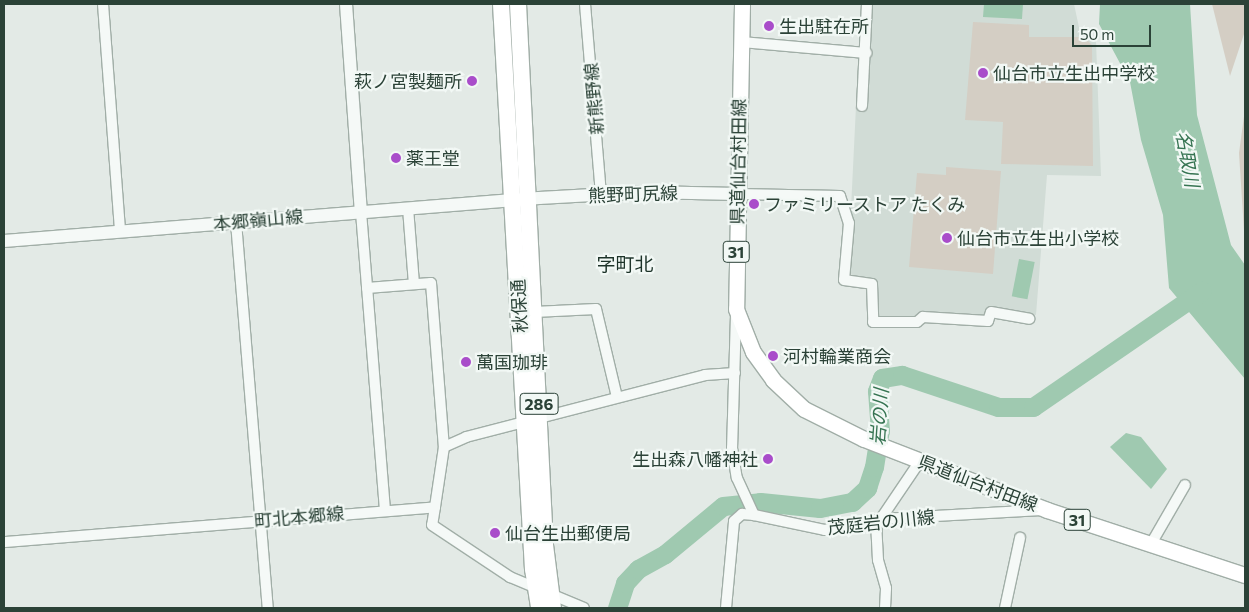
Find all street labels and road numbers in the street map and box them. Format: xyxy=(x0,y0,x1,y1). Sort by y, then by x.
street label: 新熊野線 xyxy=(580,62,608,136)
street label: 県道仙台村田線 xyxy=(726,99,750,225)
street label: 熊野町尻線 xyxy=(588,182,678,206)
street label: 本郷嶺山線 xyxy=(212,205,304,235)
road number: 31 xyxy=(722,238,750,266)
street label: 秋保通 xyxy=(507,278,531,334)
road number: 286 xyxy=(519,390,559,418)
street label: 県道仙台村田線 xyxy=(915,450,1041,516)
street label: 町北本郷線 xyxy=(253,502,345,532)
street label: 茂庭岩の川線 xyxy=(826,506,936,538)
road number: 31 xyxy=(1063,506,1091,534)

